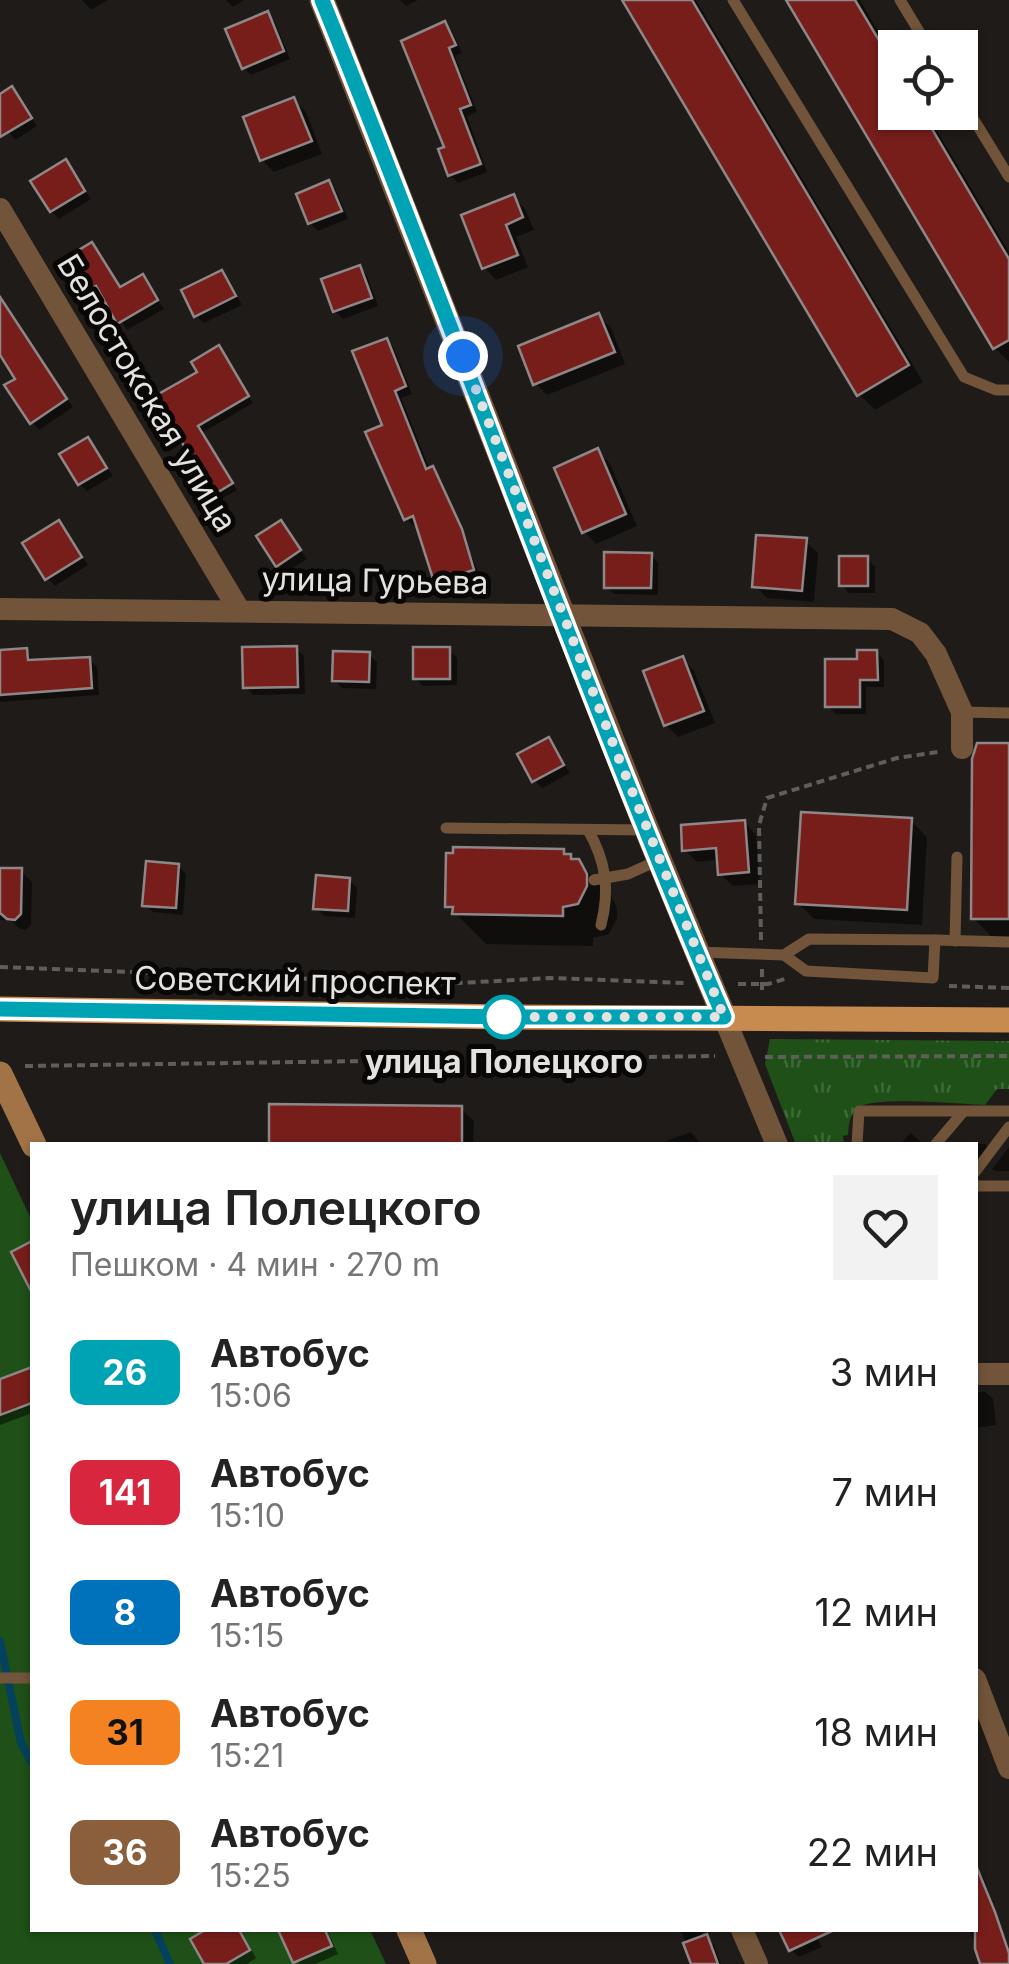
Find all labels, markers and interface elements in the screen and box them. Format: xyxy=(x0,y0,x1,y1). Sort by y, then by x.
map controls xyxy=(878,30,978,130)
button: locate xyxy=(878,30,978,130)
street label: Белостокская улица xyxy=(49,247,246,538)
your location xyxy=(438,331,488,381)
street label: улица Гурьева xyxy=(261,559,489,602)
street label: Советский проспект xyxy=(134,958,456,1003)
marker: улица Полецкого xyxy=(483,996,525,1038)
place label: улица Полецкого xyxy=(365,1042,643,1081)
button: heart xyxy=(833,1175,938,1280)
text: улица Полецкого xyxy=(70,1178,482,1237)
text: Пешком · 4 мин · 270 m xyxy=(70,1245,440,1284)
text: Автобус xyxy=(210,1330,370,1376)
text: 3 мин xyxy=(830,1349,938,1395)
text: 26 xyxy=(103,1351,147,1393)
text: 15:06 xyxy=(210,1376,292,1415)
text: Автобус xyxy=(210,1450,370,1496)
text: 7 мин xyxy=(832,1469,938,1515)
text: 141 xyxy=(99,1471,151,1513)
text: 15:10 xyxy=(210,1496,285,1535)
text: Автобус xyxy=(210,1570,370,1616)
text: 12 мин xyxy=(814,1589,938,1635)
text: 8 xyxy=(114,1591,136,1633)
text: 15:15 xyxy=(210,1616,284,1655)
text: Автобус xyxy=(210,1690,370,1736)
text: 18 мин xyxy=(814,1709,938,1755)
text: 31 xyxy=(106,1711,144,1753)
text: 15:21 xyxy=(210,1736,284,1775)
text: Автобус xyxy=(210,1810,370,1856)
text: 22 мин xyxy=(807,1829,938,1875)
text: 36 xyxy=(102,1831,148,1873)
text: 15:25 xyxy=(210,1856,291,1895)

